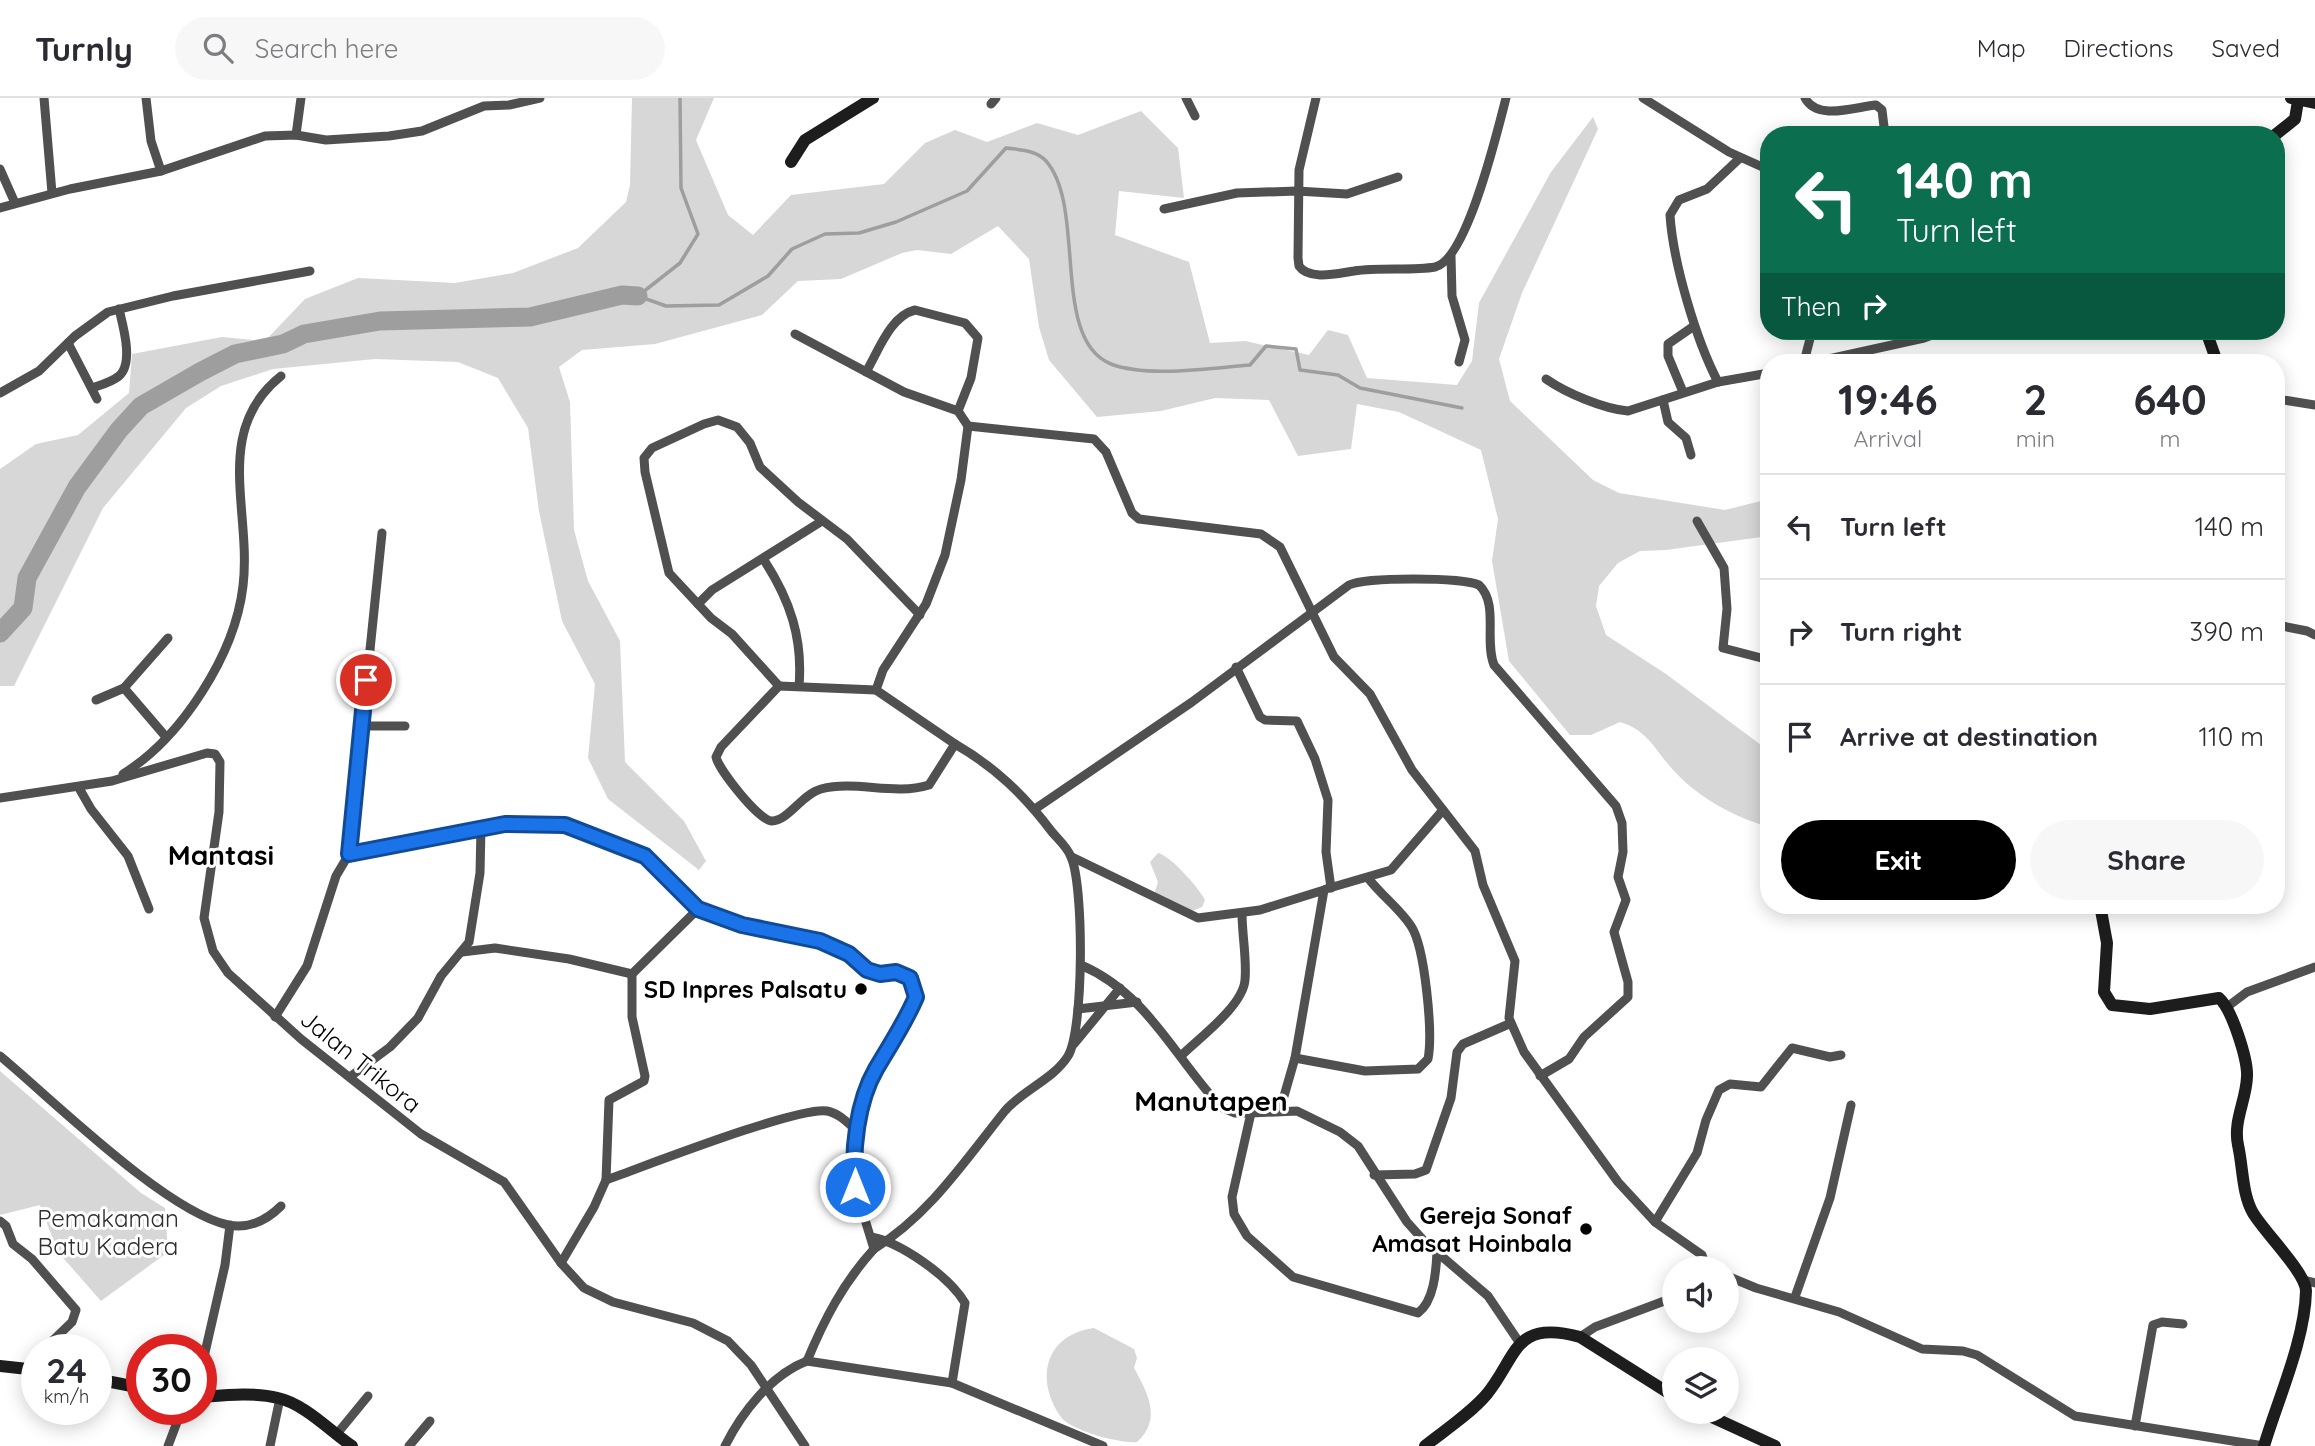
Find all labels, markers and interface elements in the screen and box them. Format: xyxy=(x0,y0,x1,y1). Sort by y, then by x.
search box xyxy=(175,17,665,80)
text: Turnly xyxy=(35,28,133,69)
icon: search xyxy=(199,29,237,67)
text: Search here xyxy=(255,32,398,65)
text: Map xyxy=(1977,33,2026,63)
text: Directions xyxy=(2064,33,2174,63)
text: Saved xyxy=(2212,33,2280,63)
text: 140 m xyxy=(1896,149,2033,210)
icon: left xyxy=(1781,154,1872,245)
text: Turn left xyxy=(1896,210,2017,250)
icon: right xyxy=(1855,287,1893,325)
text: Then xyxy=(1781,290,1841,323)
text: 19:46 xyxy=(1838,373,1938,426)
text: 2 xyxy=(2023,373,2047,426)
text: 640 xyxy=(2133,373,2207,426)
text: Arrival xyxy=(1853,424,1922,453)
text: min xyxy=(2016,424,2055,453)
text: m xyxy=(2159,424,2180,453)
icon: left xyxy=(1781,508,1819,546)
text: Turn left xyxy=(1840,510,1947,543)
text: 140 m xyxy=(2195,510,2264,543)
icon: right xyxy=(1781,613,1819,651)
text: Turn right xyxy=(1840,615,1962,648)
text: 390 m xyxy=(2190,615,2264,648)
pin xyxy=(336,650,396,710)
icon: arrive xyxy=(347,661,385,699)
icon: arrive xyxy=(1781,718,1819,756)
text: Arrive at destination xyxy=(1840,720,2098,753)
text: 110 m xyxy=(2198,720,2264,753)
button: Exit xyxy=(1781,820,2016,900)
button: Share xyxy=(2030,820,2264,900)
district label: Mantasi xyxy=(168,837,274,872)
place label: SD Inpres Palsatu xyxy=(644,974,847,1004)
marker: SD Inpres Palsatu xyxy=(853,981,869,997)
street label: Jalan Trikora xyxy=(295,1003,427,1119)
district label: Manutapen xyxy=(1134,1083,1288,1118)
position arrow xyxy=(818,1150,892,1224)
place label: Gereja Sonaf Amasat Hoinbala xyxy=(1372,1200,1572,1258)
park label: Pemakaman Batu Kadera xyxy=(37,1203,179,1261)
marker: Gereja Sonaf Amasat Hoinbala xyxy=(1578,1221,1594,1237)
map controls xyxy=(1662,1256,1739,1424)
button: sound xyxy=(1662,1256,1739,1333)
speed limit sign: 30 xyxy=(126,1334,217,1425)
button: layers xyxy=(1662,1347,1739,1424)
text: 24 xyxy=(46,1348,87,1392)
text: km/h xyxy=(44,1385,89,1408)

